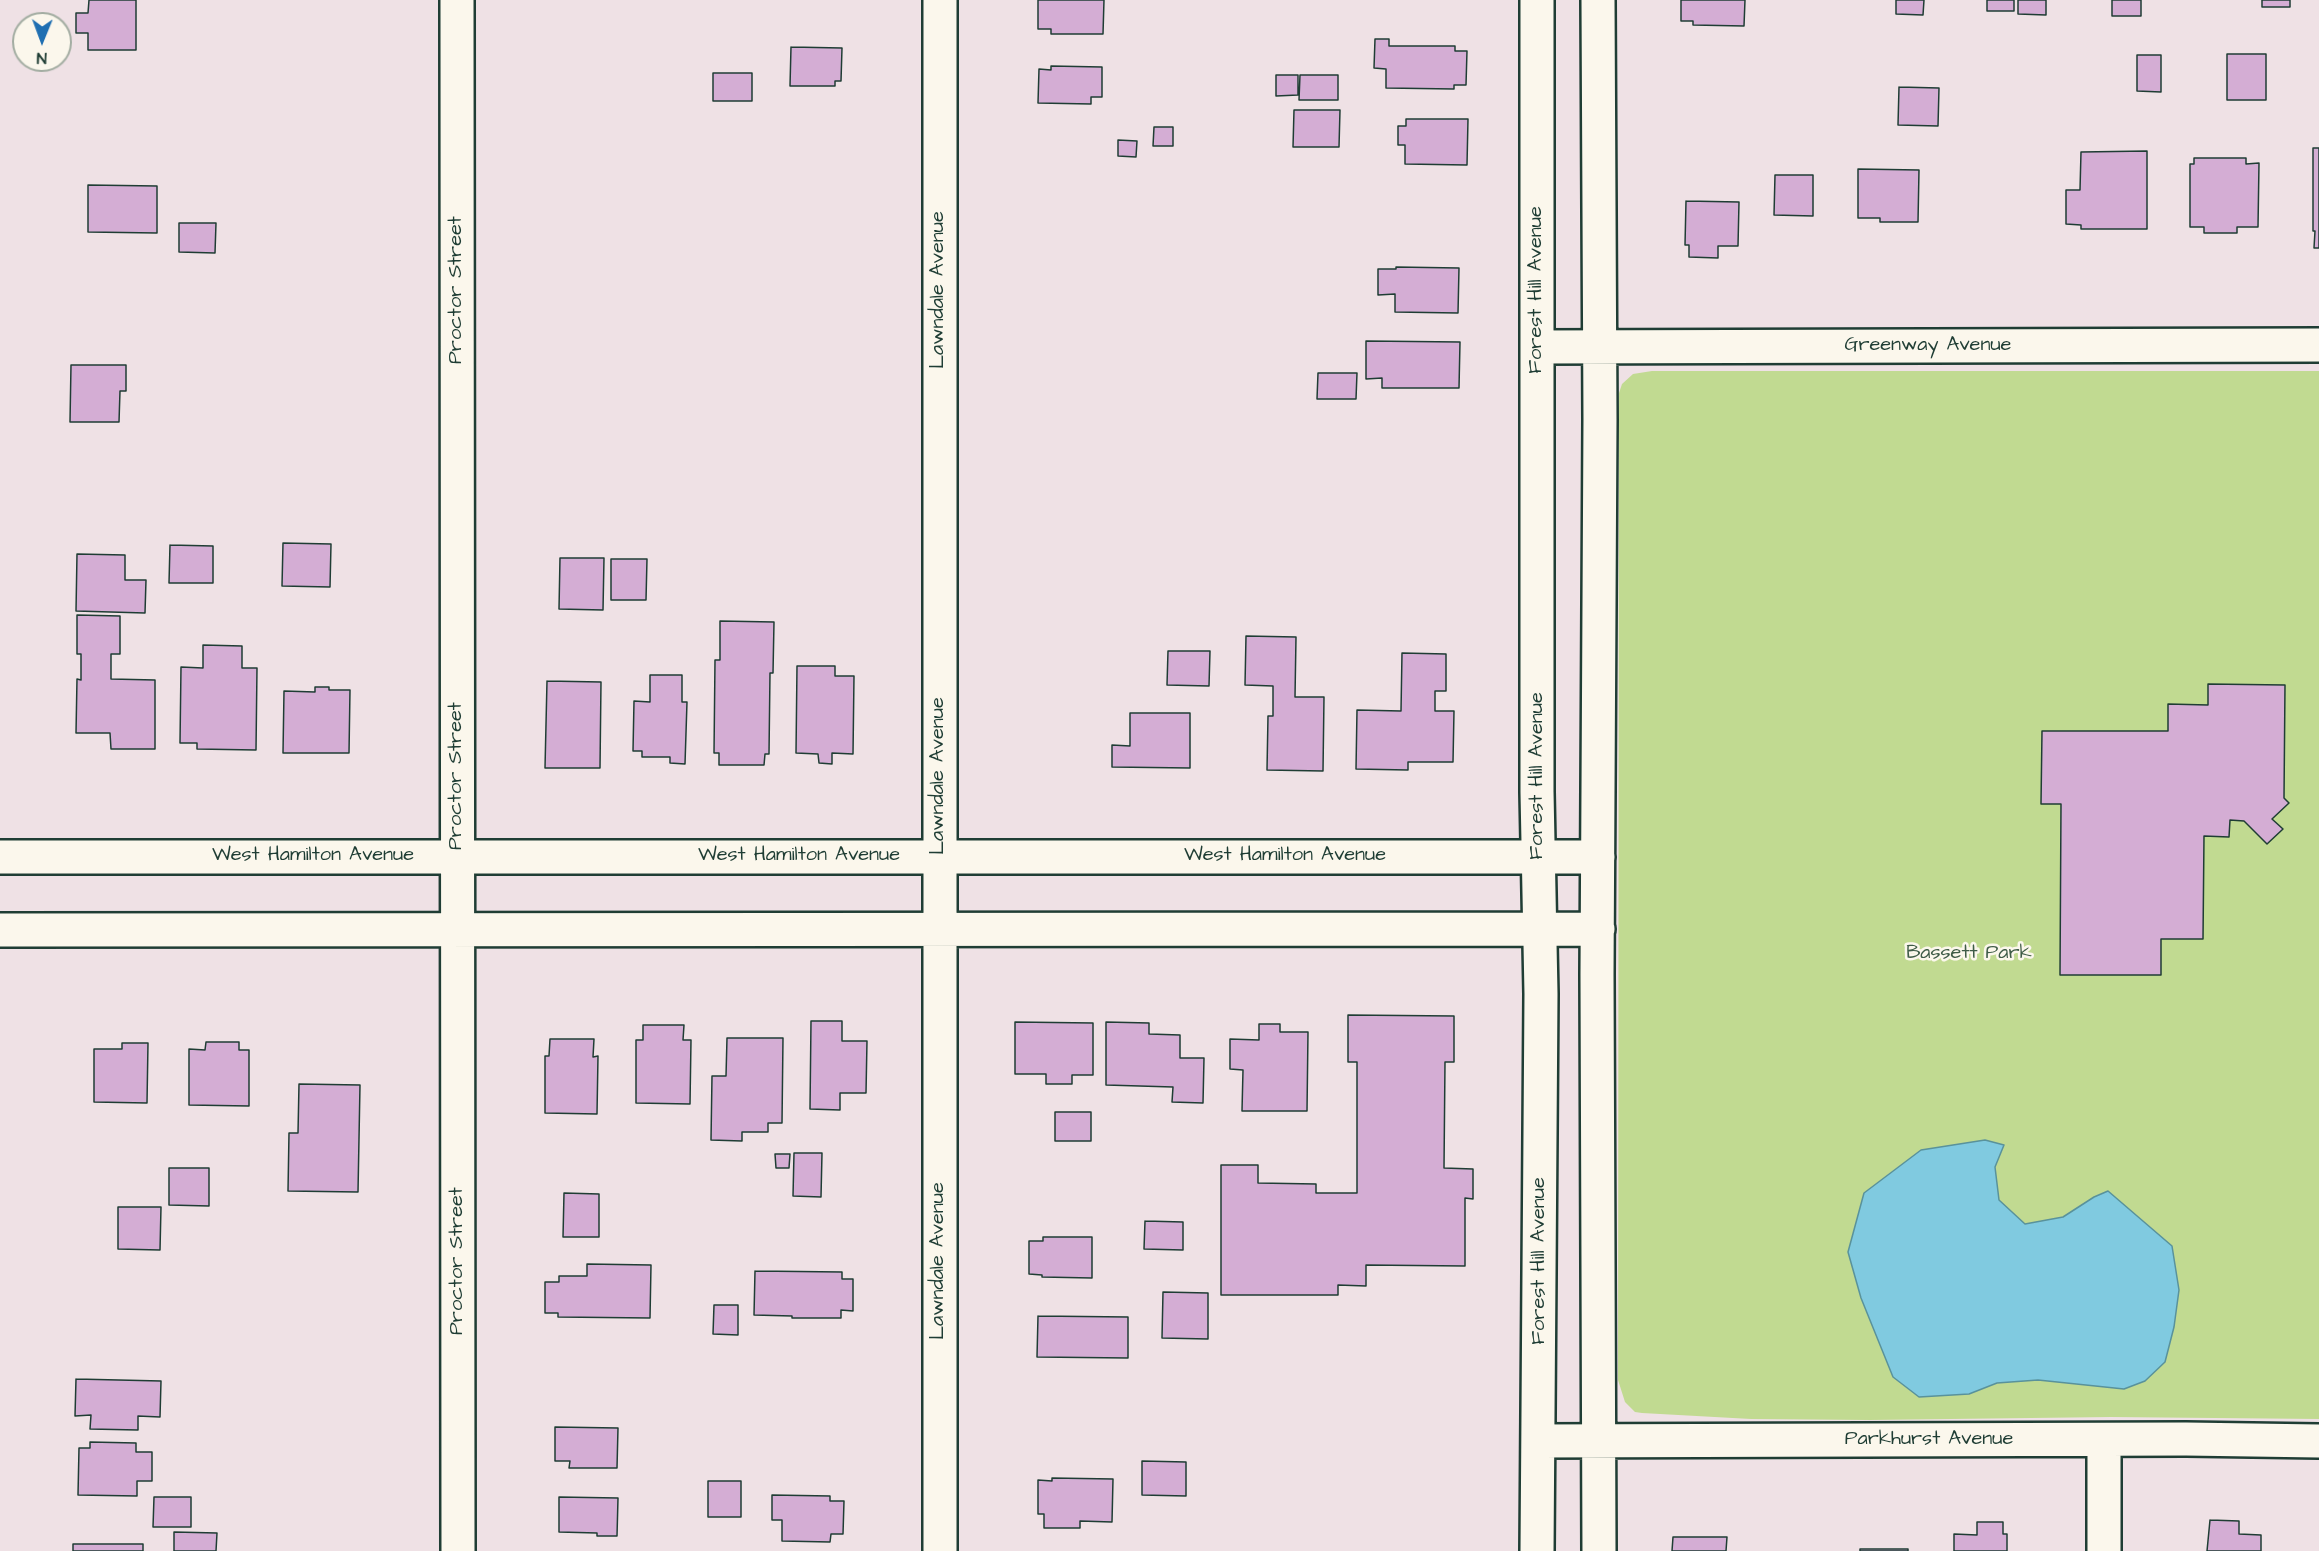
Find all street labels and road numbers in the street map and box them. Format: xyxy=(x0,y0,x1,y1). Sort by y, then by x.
street label: Forest Hill Avenue xyxy=(1525,206,1549,374)
street label: Lawndale Avenue xyxy=(927,211,951,369)
street label: Proctor Street xyxy=(445,216,469,364)
street label: Greenway Avenue xyxy=(1845,334,2011,358)
street label: Forest Hill Avenue xyxy=(1526,692,1550,860)
street label: Lawndale Avenue xyxy=(927,697,951,855)
street label: Proctor Street xyxy=(445,702,469,850)
street label: West Hamilton Avenue xyxy=(212,844,414,868)
street label: West Hamilton Avenue xyxy=(698,844,900,868)
street label: West Hamilton Avenue xyxy=(1184,844,1386,868)
street label: Forest Hill Avenue xyxy=(1528,1177,1552,1345)
street label: Lawndale Avenue xyxy=(927,1182,951,1340)
street label: Proctor Street xyxy=(446,1187,470,1335)
street label: Parkhurst Avenue xyxy=(1845,1428,2013,1452)

